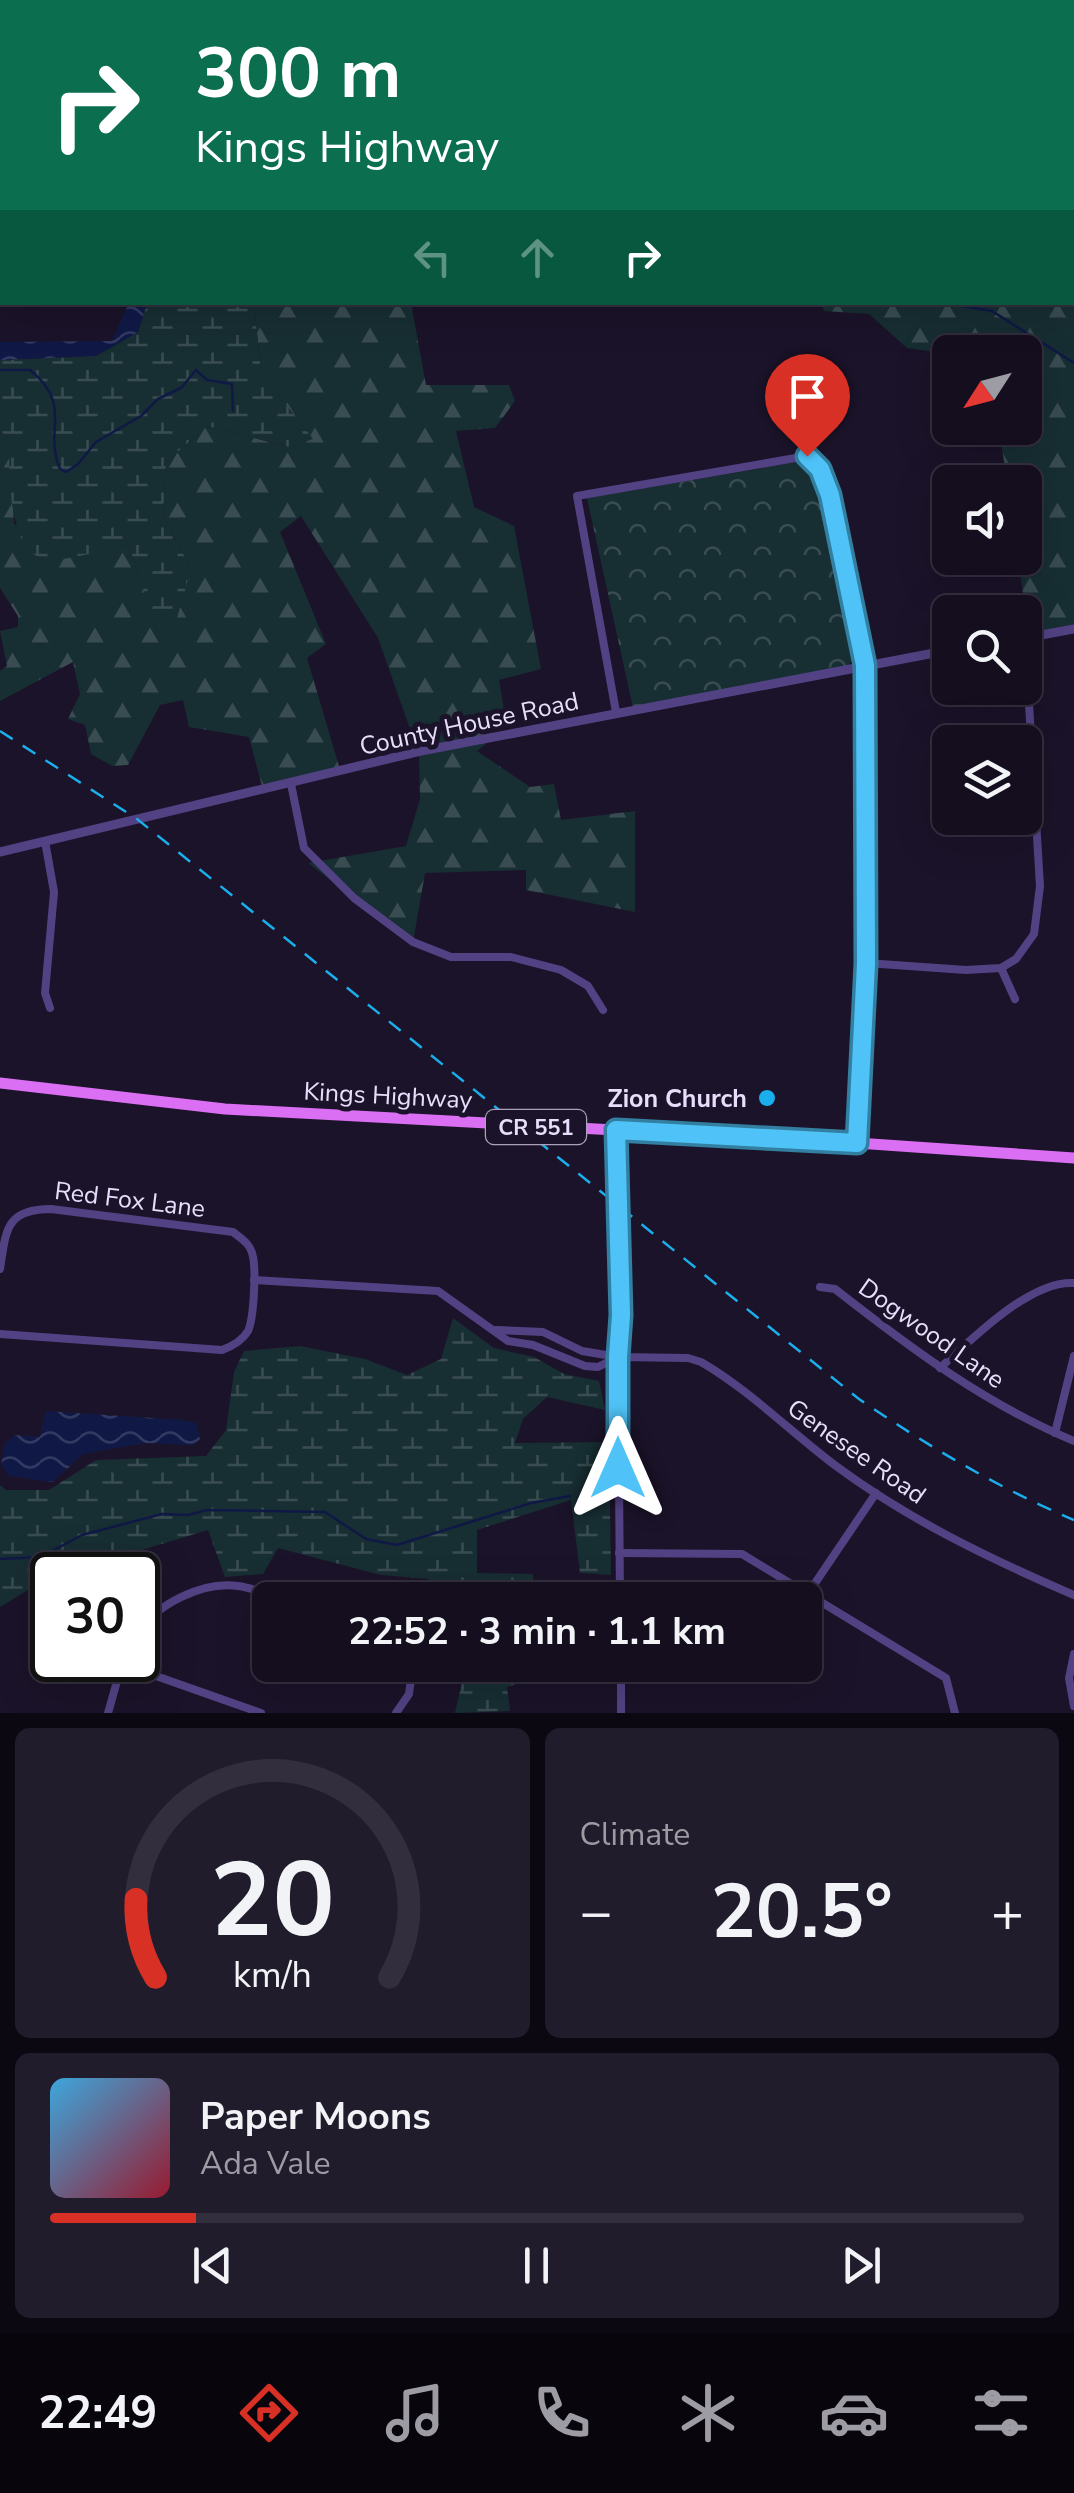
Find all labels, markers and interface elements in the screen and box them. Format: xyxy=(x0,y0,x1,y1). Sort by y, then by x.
text: 300 m xyxy=(195,26,401,122)
icon: right xyxy=(30,40,160,170)
text: Kings Highway xyxy=(195,117,499,178)
icon: left xyxy=(405,230,460,285)
icon: ahead xyxy=(510,230,565,285)
icon: right xyxy=(615,230,670,285)
north arrow xyxy=(932,335,1042,445)
map controls xyxy=(932,335,1042,835)
pin xyxy=(765,354,850,457)
icon: arrive xyxy=(780,369,835,424)
button: sound xyxy=(932,465,1042,575)
button: search xyxy=(932,595,1042,705)
street label: County House Road xyxy=(357,684,582,764)
button: layers xyxy=(932,725,1042,835)
street label: Kings Highway xyxy=(303,1075,473,1117)
place label: Zion Church xyxy=(608,1082,747,1116)
marker: Zion Church xyxy=(756,1087,778,1109)
road number: CR 551 xyxy=(486,1110,586,1144)
street label: Red Fox Lane xyxy=(53,1174,207,1226)
street label: Dogwood Lane xyxy=(852,1271,1011,1397)
street label: Genesee Road xyxy=(780,1391,933,1512)
position arrow xyxy=(566,1416,670,1520)
speed limit sign: 30 xyxy=(30,1552,160,1682)
text: 22:52 · 3 min · 1.1 km xyxy=(348,1606,726,1657)
text: Climate xyxy=(580,1813,690,1856)
text: 20 xyxy=(210,1830,335,1972)
text: 20.5° xyxy=(711,1861,893,1963)
text: − xyxy=(580,1875,613,1950)
text: + xyxy=(991,1875,1024,1950)
text: km/h xyxy=(233,1951,312,2000)
text: Paper Moons xyxy=(200,2091,431,2142)
text: Ada Vale xyxy=(200,2142,331,2185)
icon: previous xyxy=(185,2238,240,2293)
icon: pause xyxy=(509,2238,564,2293)
icon: next xyxy=(834,2238,889,2293)
icon: directions xyxy=(234,2378,304,2448)
icon: music xyxy=(380,2378,450,2448)
icon: phone xyxy=(527,2378,597,2448)
icon: climate xyxy=(673,2378,743,2448)
icon: car xyxy=(819,2378,889,2448)
icon: filters xyxy=(966,2378,1036,2448)
text: 22:49 xyxy=(38,2383,157,2444)

